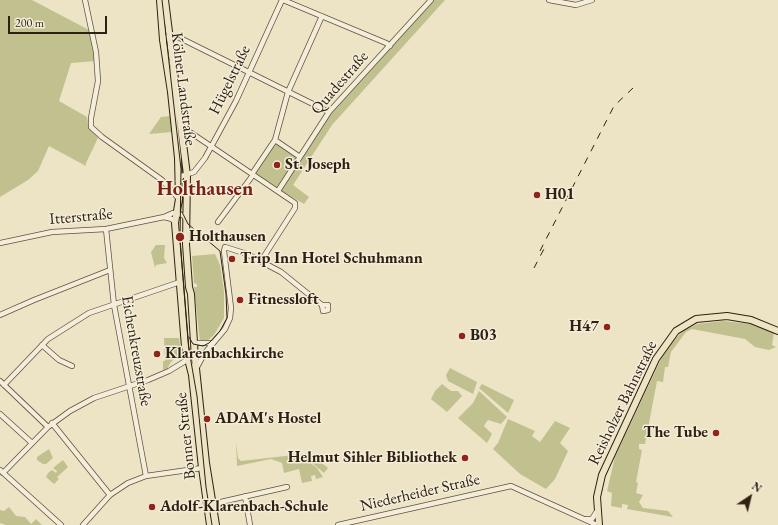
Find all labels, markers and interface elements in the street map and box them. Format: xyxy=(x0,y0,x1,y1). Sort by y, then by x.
scale bar xyxy=(10,8,109,34)
text: 200 m xyxy=(15,15,44,31)
street label: Kölner Landstraße xyxy=(167,31,199,147)
street label: Hügelstraße xyxy=(205,42,255,118)
street label: Quadestraße xyxy=(307,47,373,119)
place label: St. Joseph xyxy=(285,155,350,175)
marker: St. Joseph xyxy=(272,160,282,170)
district label: Holthausen xyxy=(157,178,253,202)
place label: H01 xyxy=(545,185,575,205)
marker: H01 xyxy=(532,190,542,200)
street label: Itterstraße xyxy=(49,205,113,229)
place label: Holthausen xyxy=(189,227,266,247)
marker: Holthausen xyxy=(174,231,186,243)
place label: Trip Inn Hotel Schuhmann xyxy=(240,249,423,269)
marker: Trip Inn Hotel Schuhmann xyxy=(227,254,237,264)
place label: Fitnessloft xyxy=(248,290,319,310)
street label: Eichenkreuzstraße xyxy=(117,294,155,408)
marker: Fitnessloft xyxy=(235,295,245,305)
place label: H47 xyxy=(569,317,599,337)
marker: H47 xyxy=(602,322,612,332)
place label: B03 xyxy=(470,326,497,346)
marker: B03 xyxy=(457,331,467,341)
street label: Reisholzer Bahnstraße xyxy=(585,338,661,468)
place label: Klarenbachkirche xyxy=(165,344,284,364)
marker: Klarenbachkirche xyxy=(152,349,162,359)
street label: Bonner Straße xyxy=(172,391,200,481)
place label: ADAM's Hostel xyxy=(215,409,321,429)
marker: ADAM's Hostel xyxy=(202,414,212,424)
place label: The Tube xyxy=(643,423,708,443)
marker: The Tube xyxy=(711,428,721,438)
place label: Helmut Sihler Bibliothek xyxy=(288,448,457,468)
marker: Helmut Sihler Bibliothek xyxy=(460,453,470,463)
street label: Niederheider Straße xyxy=(358,470,482,516)
north arrow xyxy=(730,477,770,517)
text: N xyxy=(749,479,765,495)
place label: Adolf-Klarenbach-Schule xyxy=(160,497,328,517)
marker: Adolf-Klarenbach-Schule xyxy=(147,502,157,512)

